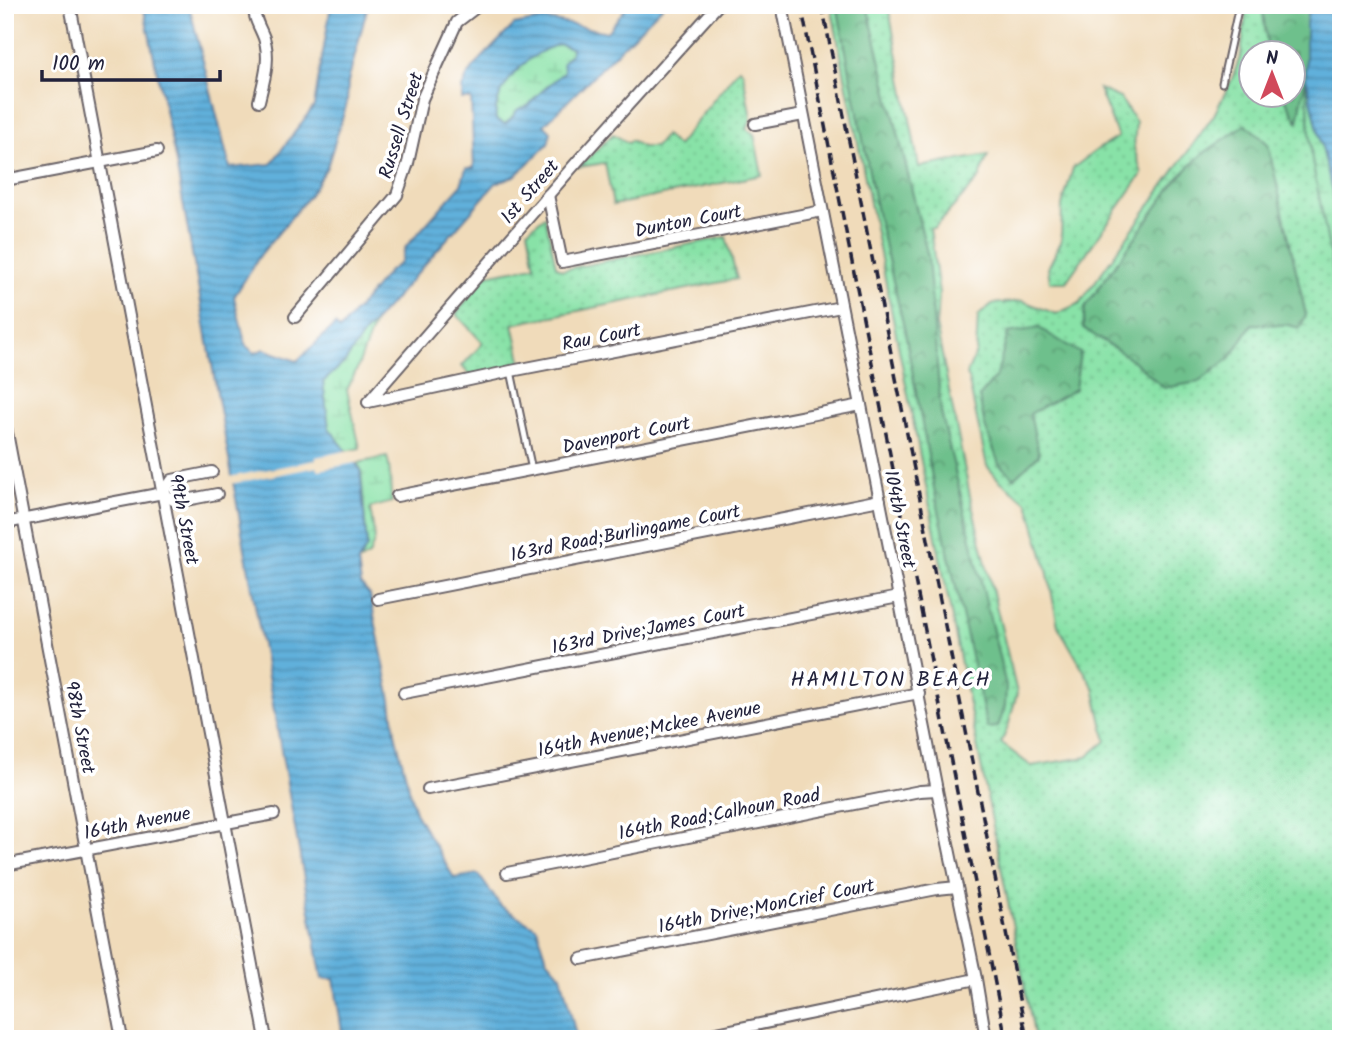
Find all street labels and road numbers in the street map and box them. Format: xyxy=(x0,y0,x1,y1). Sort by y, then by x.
street label: Russell Street xyxy=(371,68,433,183)
street label: 1st Street xyxy=(494,153,568,231)
street label: Dunton Court xyxy=(633,197,745,247)
street label: Rau Court xyxy=(559,316,644,360)
street label: Davenport Court xyxy=(560,409,693,463)
street label: 104th Street xyxy=(875,468,923,572)
street label: 99th Street xyxy=(160,471,207,568)
street label: 163rd Road;Burlingame Court xyxy=(508,497,743,571)
street label: 163rd Drive;James Court xyxy=(549,596,748,663)
street label: 98th Street xyxy=(55,678,103,777)
street label: 164th Avenue;Mckee Avenue xyxy=(535,694,764,766)
street label: 164th Road;Calhoun Road xyxy=(616,781,823,849)
street label: 164th Avenue xyxy=(81,799,194,849)
street label: 164th Drive;MonCrief Court xyxy=(656,871,878,943)

